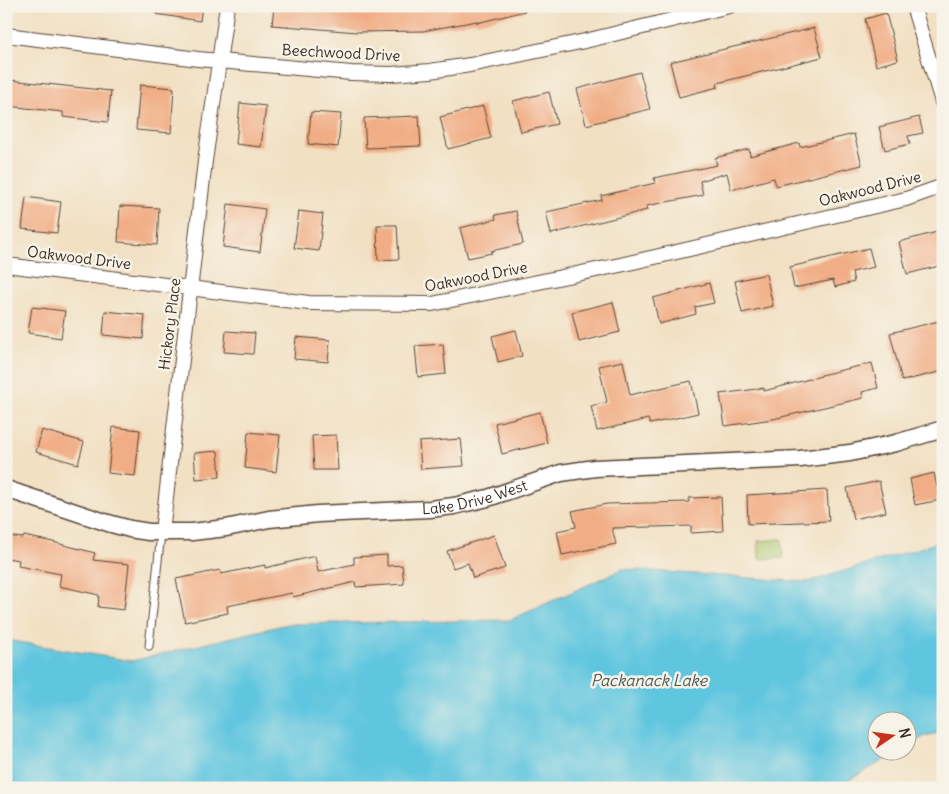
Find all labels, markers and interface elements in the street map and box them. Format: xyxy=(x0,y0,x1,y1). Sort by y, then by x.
street label: Beechwood Drive xyxy=(281,40,401,65)
street label: Oakwood Drive xyxy=(817,167,923,210)
street label: Oakwood Drive xyxy=(26,242,132,273)
street label: Oakwood Drive xyxy=(423,257,529,296)
street label: Hickory Place xyxy=(154,277,185,371)
street label: Lake Drive West xyxy=(421,475,530,518)
water label: Packanack Lake xyxy=(591,670,709,690)
north arrow xyxy=(866,712,916,762)
text: N xyxy=(895,726,915,740)

